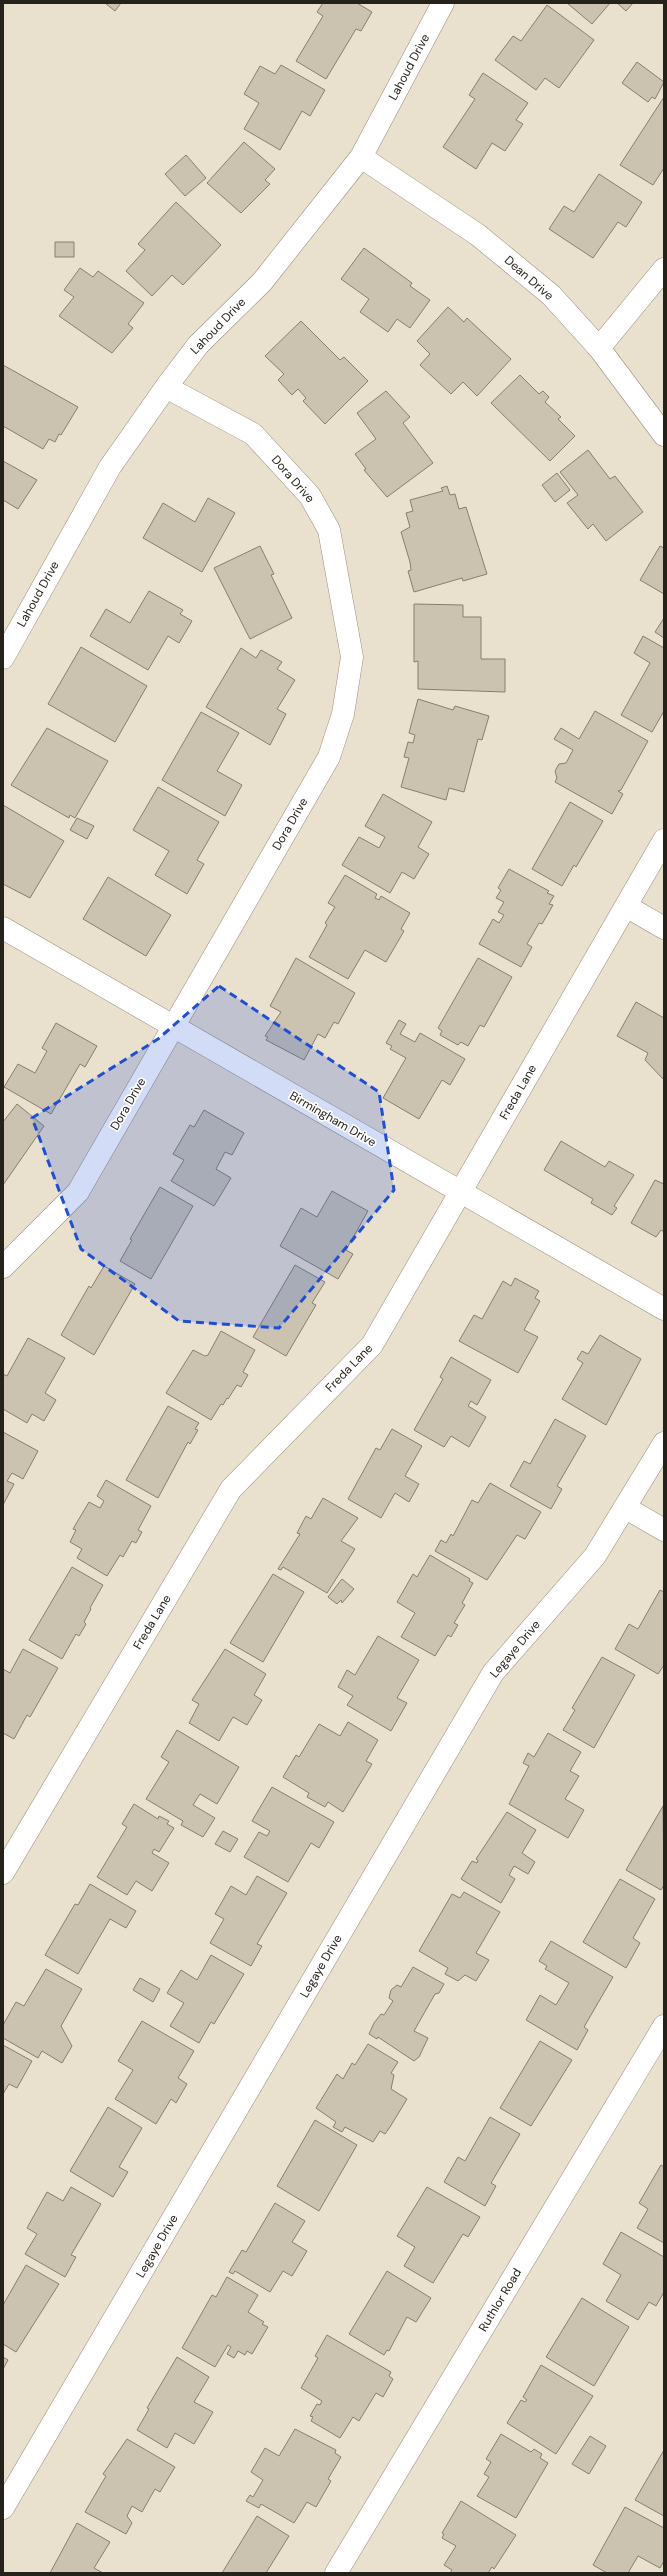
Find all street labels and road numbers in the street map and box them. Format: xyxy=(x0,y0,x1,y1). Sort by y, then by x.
street label: Lahoud Drive xyxy=(385,31,433,103)
street label: Dean Drive xyxy=(501,252,557,304)
street label: Lahoud Drive xyxy=(187,294,249,358)
street label: Dora Drive xyxy=(268,452,318,506)
street label: Lahoud Drive xyxy=(13,558,63,630)
street label: Dora Drive xyxy=(269,795,312,853)
street label: Freda Lane xyxy=(496,1061,540,1123)
street label: Dora Drive xyxy=(107,1075,150,1133)
street label: Birmingham Drive xyxy=(287,1088,379,1150)
street label: Freda Lane xyxy=(322,1340,376,1396)
street label: Freda Lane xyxy=(129,1591,175,1652)
street label: Legaye Drive xyxy=(486,1617,544,1681)
street label: Legaye Drive xyxy=(296,1931,346,2001)
street label: Legaye Drive xyxy=(132,2211,182,2281)
street label: Ruthlor Road xyxy=(475,2265,525,2335)

